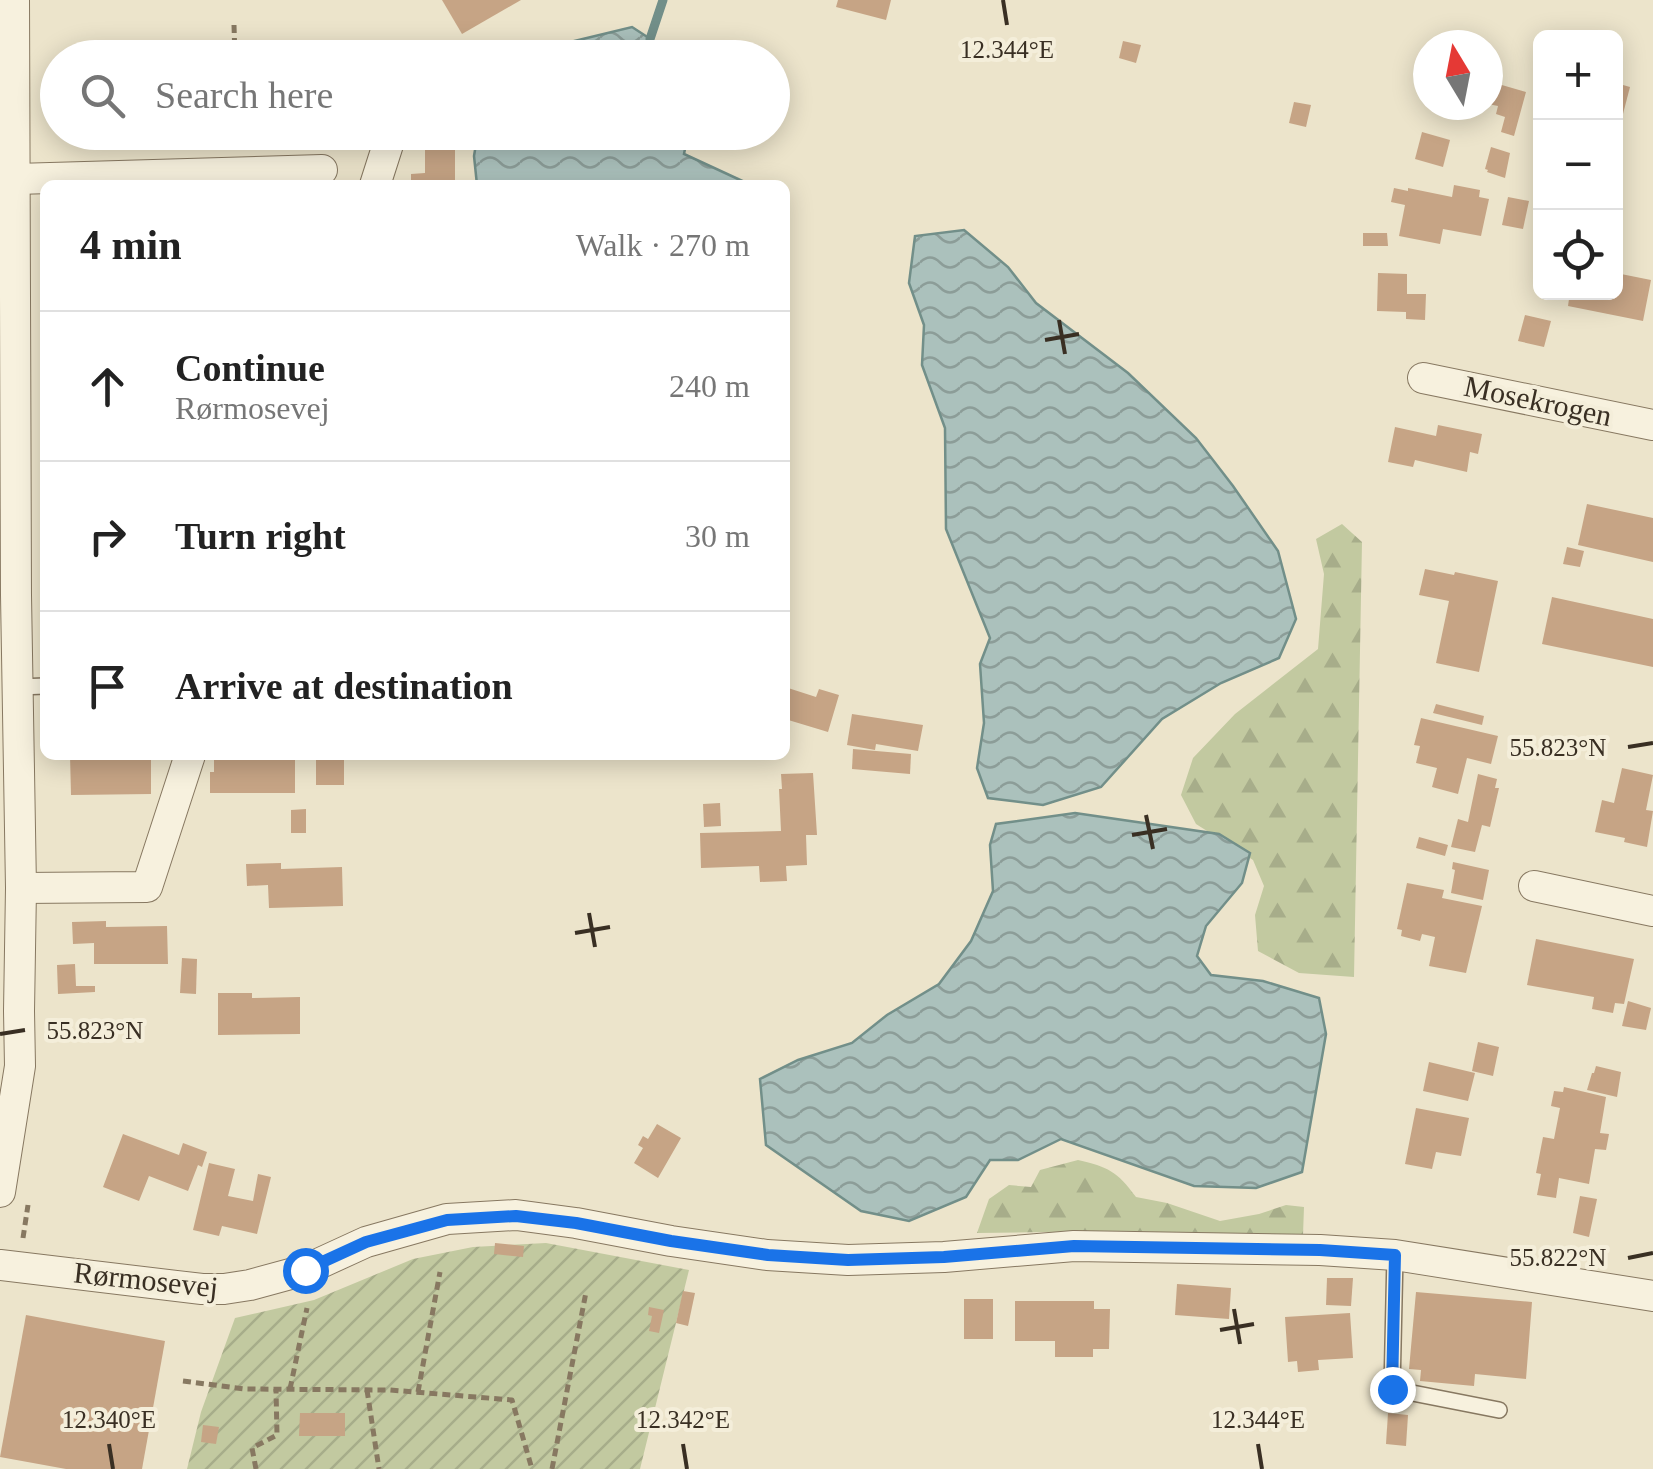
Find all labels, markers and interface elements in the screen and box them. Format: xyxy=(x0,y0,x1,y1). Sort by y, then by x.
north arrow xyxy=(1413,30,1503,120)
map controls xyxy=(1533,30,1623,300)
button: + xyxy=(1533,30,1623,120)
text: 12.344°E xyxy=(960,36,1054,63)
search box xyxy=(40,40,790,150)
icon: search xyxy=(75,68,130,123)
text: Search here xyxy=(155,74,333,116)
button: − xyxy=(1533,120,1623,210)
button: locate xyxy=(1533,210,1623,300)
text: 4 min xyxy=(80,222,182,268)
text: Walk · 270 m xyxy=(576,227,750,263)
text: Continue xyxy=(175,347,325,389)
icon: ahead xyxy=(80,359,135,414)
text: 240 m xyxy=(669,368,750,404)
street label: Mosekrogen xyxy=(1461,369,1615,432)
text: Rørmosevej xyxy=(175,390,330,426)
icon: right xyxy=(80,509,135,564)
text: Turn right xyxy=(175,515,346,557)
text: 30 m xyxy=(685,518,750,554)
icon: arrive xyxy=(80,659,135,714)
text: Arrive at destination xyxy=(175,665,513,707)
text: 55.823°N xyxy=(1510,734,1606,761)
text: 55.823°N xyxy=(47,1017,143,1044)
text: 55.822°N xyxy=(1510,1244,1606,1271)
route start xyxy=(283,1248,329,1294)
street label: Rørmosevej xyxy=(72,1256,220,1303)
route end xyxy=(1370,1367,1416,1413)
text: 12.340°E xyxy=(62,1406,156,1433)
text: 12.342°E xyxy=(636,1406,730,1433)
text: 12.344°E xyxy=(1211,1406,1305,1433)

